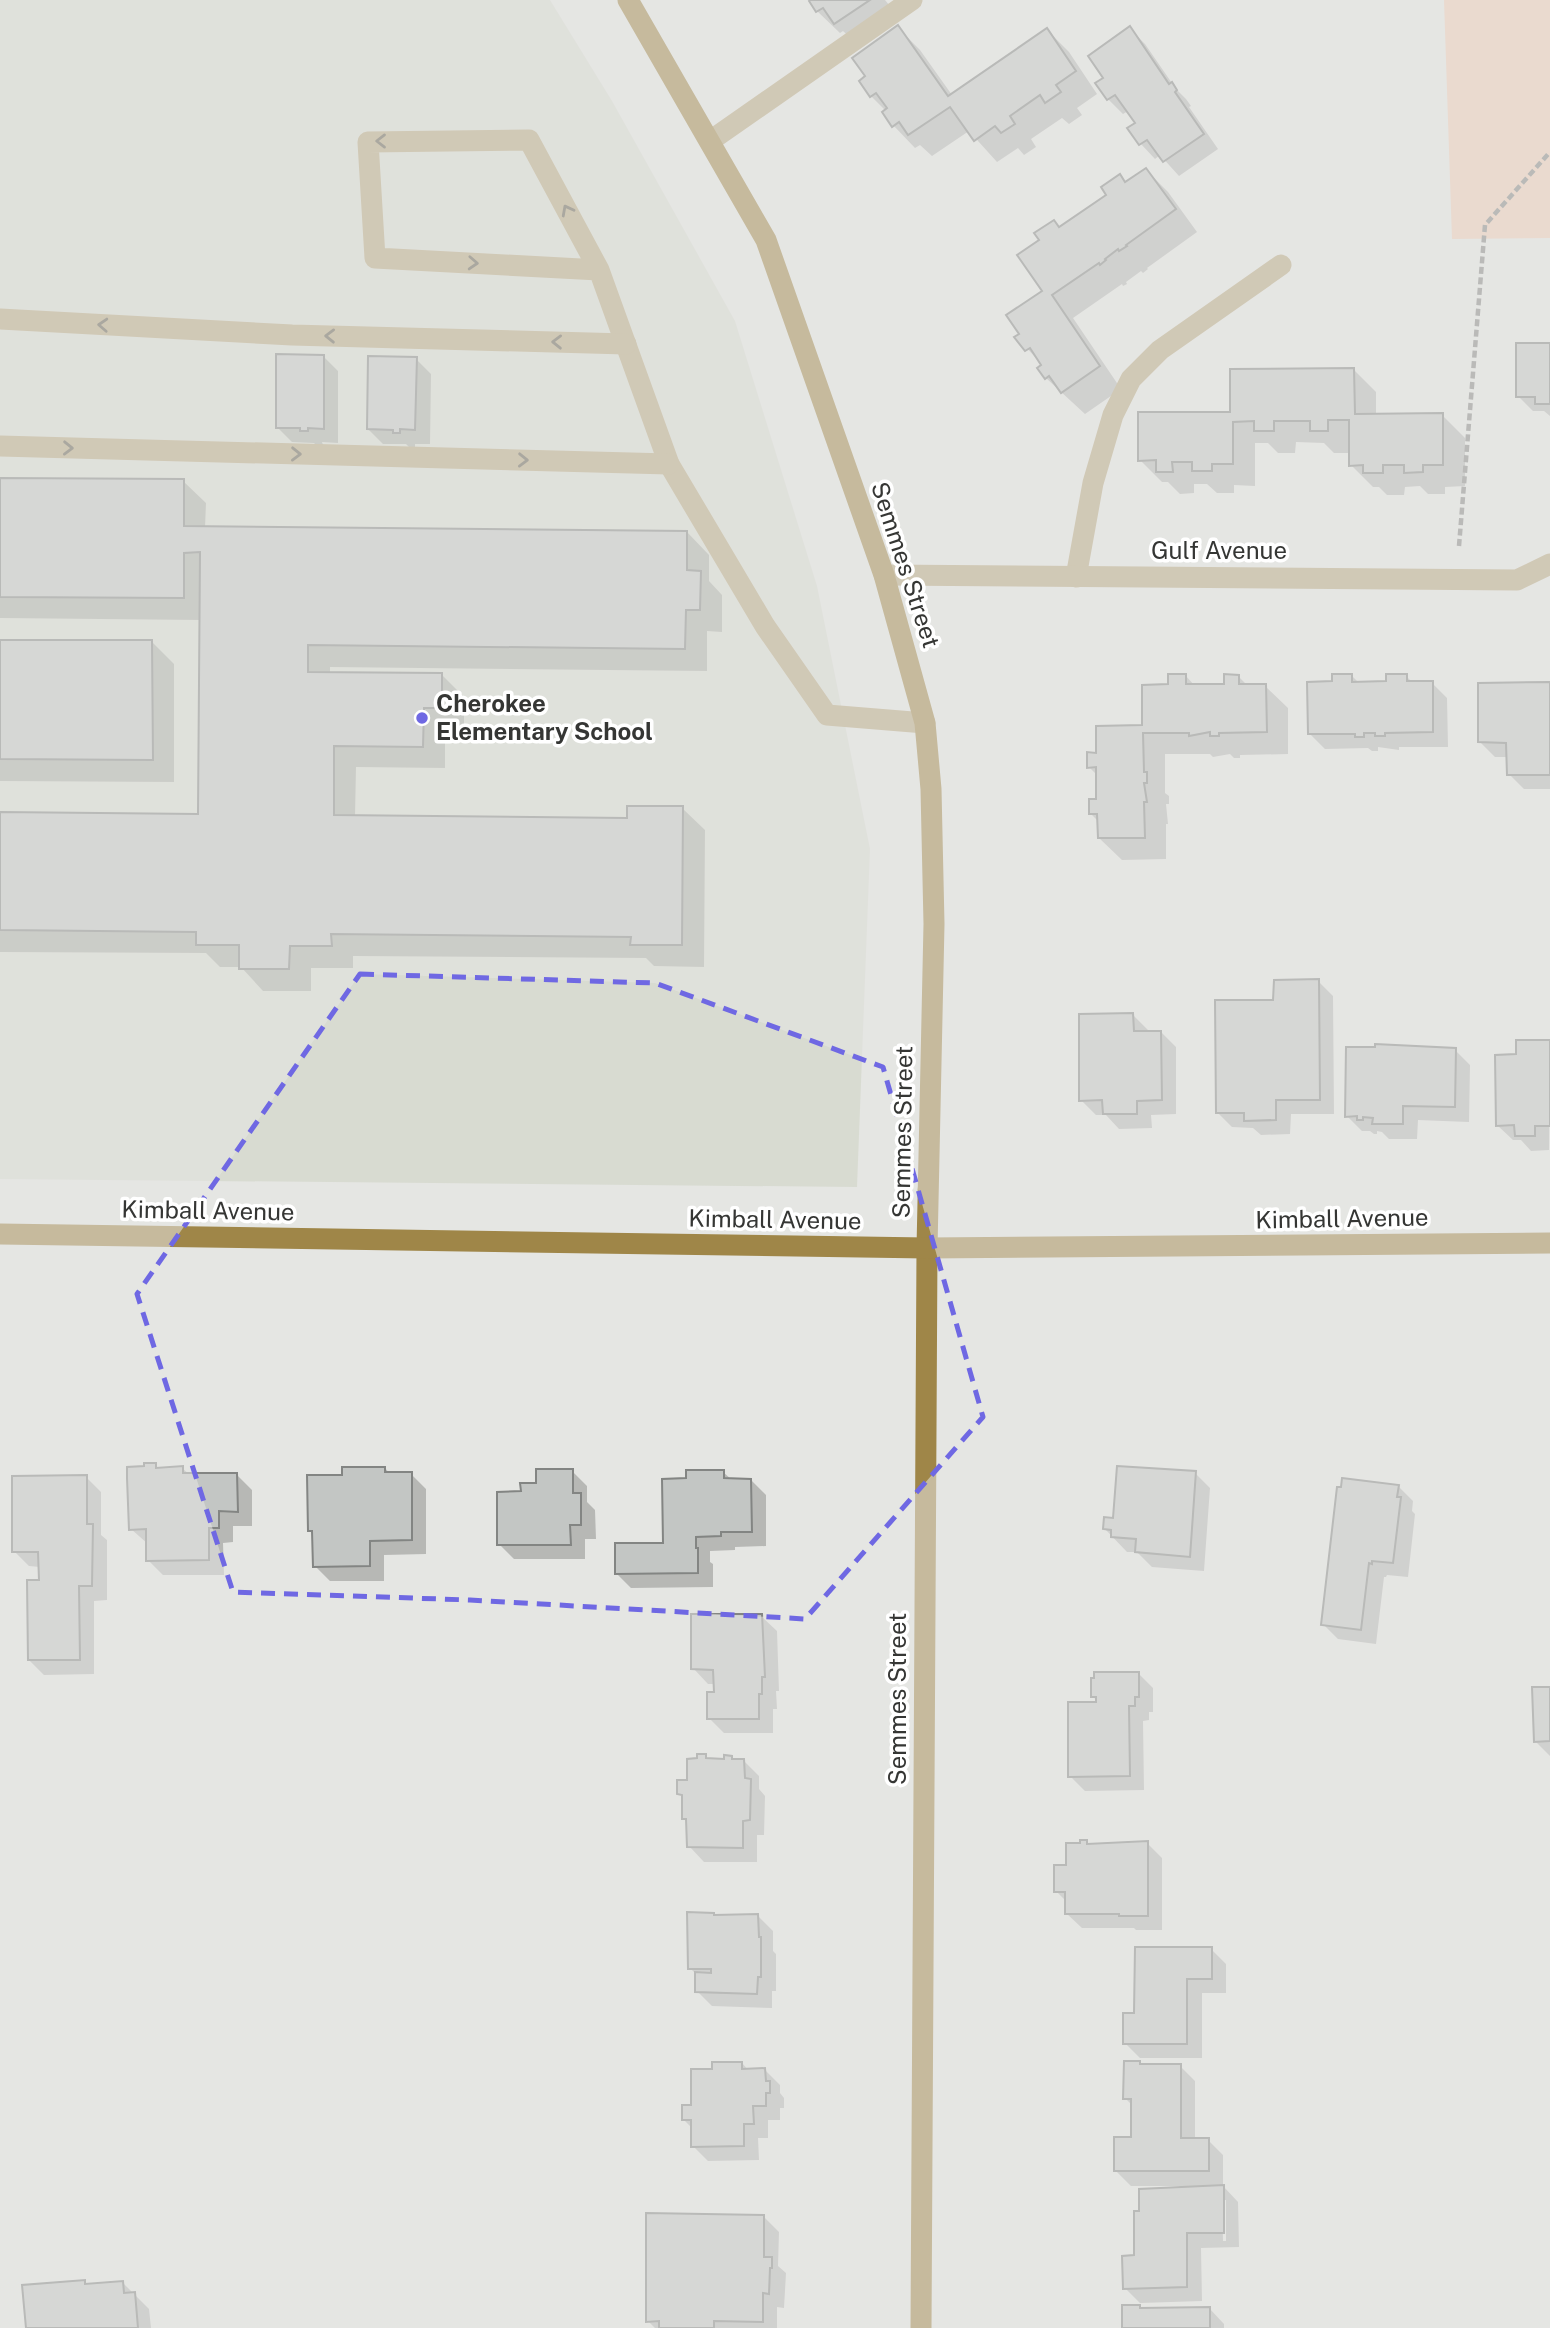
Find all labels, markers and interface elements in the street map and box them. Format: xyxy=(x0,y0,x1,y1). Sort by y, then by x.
one-way arrow xyxy=(375,134,386,149)
one-way arrow xyxy=(561,205,575,217)
one-way arrow xyxy=(468,256,479,271)
one-way arrow xyxy=(97,318,108,333)
one-way arrow xyxy=(324,329,335,344)
one-way arrow xyxy=(552,334,562,350)
one-way arrow xyxy=(63,440,74,456)
one-way arrow xyxy=(291,446,301,462)
one-way arrow xyxy=(518,452,529,468)
street label: Semmes Street xyxy=(866,478,946,651)
street label: Gulf Avenue xyxy=(1151,536,1287,564)
place label: Cherokee Elementary School xyxy=(436,689,653,745)
marker: Cherokee Elementary School xyxy=(414,710,430,726)
street label: Semmes Street xyxy=(886,1045,918,1219)
street label: Kimball Avenue xyxy=(121,1194,295,1226)
street label: Kimball Avenue xyxy=(1255,1202,1429,1234)
street label: Kimball Avenue xyxy=(688,1203,862,1235)
street label: Semmes Street xyxy=(883,1613,911,1785)

